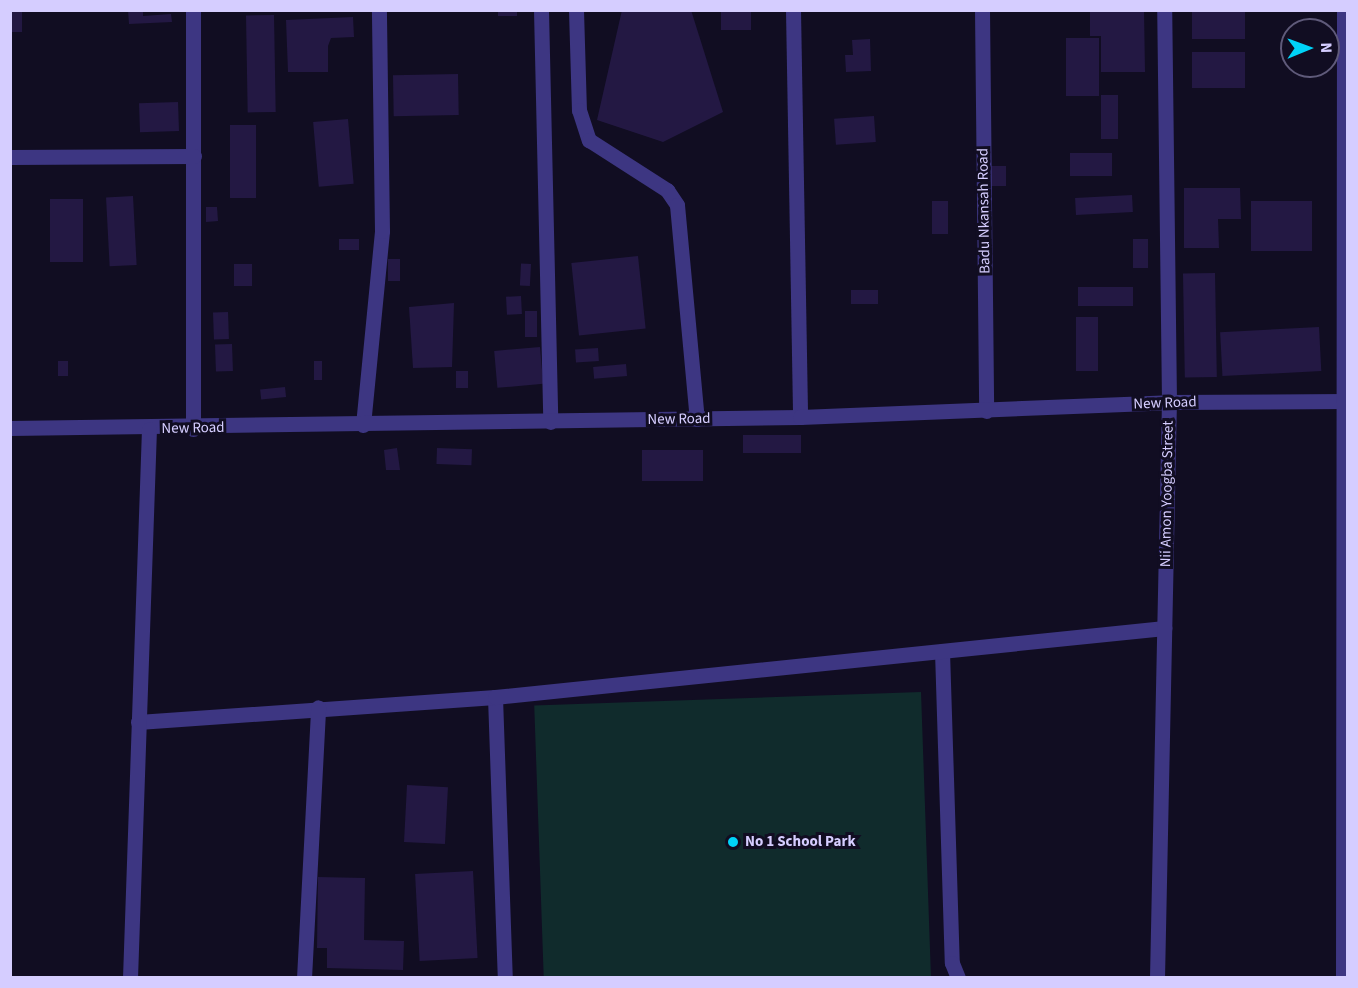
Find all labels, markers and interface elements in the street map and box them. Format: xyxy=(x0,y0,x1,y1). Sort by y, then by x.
north arrow xyxy=(1280,18,1340,78)
text: N xyxy=(1315,42,1337,53)
street label: Badu Nkansah Road xyxy=(974,148,994,274)
street label: New Road xyxy=(1133,393,1197,413)
street label: New Road xyxy=(647,409,711,429)
street label: New Road xyxy=(161,418,225,438)
street label: Nii Amon Yoogba Street xyxy=(1157,421,1177,567)
place label: No 1 School Park xyxy=(745,833,856,851)
marker: No 1 School Park xyxy=(726,835,740,849)

